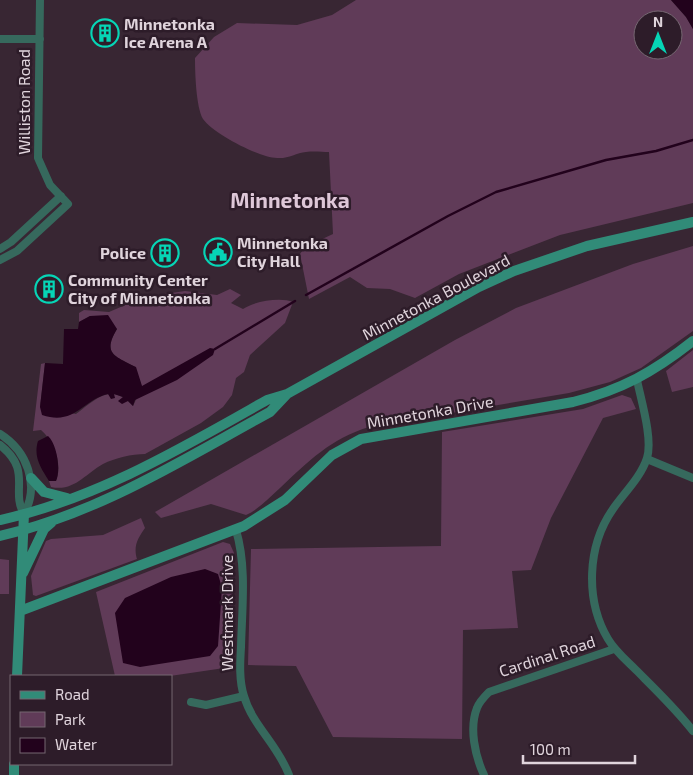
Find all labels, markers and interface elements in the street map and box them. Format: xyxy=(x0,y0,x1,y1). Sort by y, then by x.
north arrow xyxy=(633,10,683,60)
text: N xyxy=(653,13,663,30)
place label: Minnetonka Ice Arena A xyxy=(124,14,215,51)
building icon: Minnetonka Ice Arena A xyxy=(90,18,120,48)
street label: Williston Road xyxy=(14,49,33,155)
district label: Minnetonka xyxy=(230,187,350,212)
place label: Minnetonka City Hall xyxy=(237,233,328,271)
public building icon: Minnetonka City Hall xyxy=(203,237,233,267)
building icon: Police xyxy=(150,238,180,268)
place label: Police xyxy=(100,243,146,262)
street label: Minnetonka Boulevard xyxy=(359,250,513,343)
place label: Community Center City of Minnetonka xyxy=(68,270,211,308)
building icon: Community Center City of Minnetonka xyxy=(34,274,64,304)
street label: Minnetonka Drive xyxy=(365,391,495,432)
street label: Westmark Drive xyxy=(217,555,236,671)
street label: Cardinal Road xyxy=(496,631,597,680)
legend xyxy=(10,675,172,765)
text: Road xyxy=(55,685,90,703)
text: Park xyxy=(55,710,86,728)
scale bar xyxy=(523,732,636,764)
text: Water xyxy=(55,735,97,753)
text: 100 m xyxy=(530,740,571,758)

